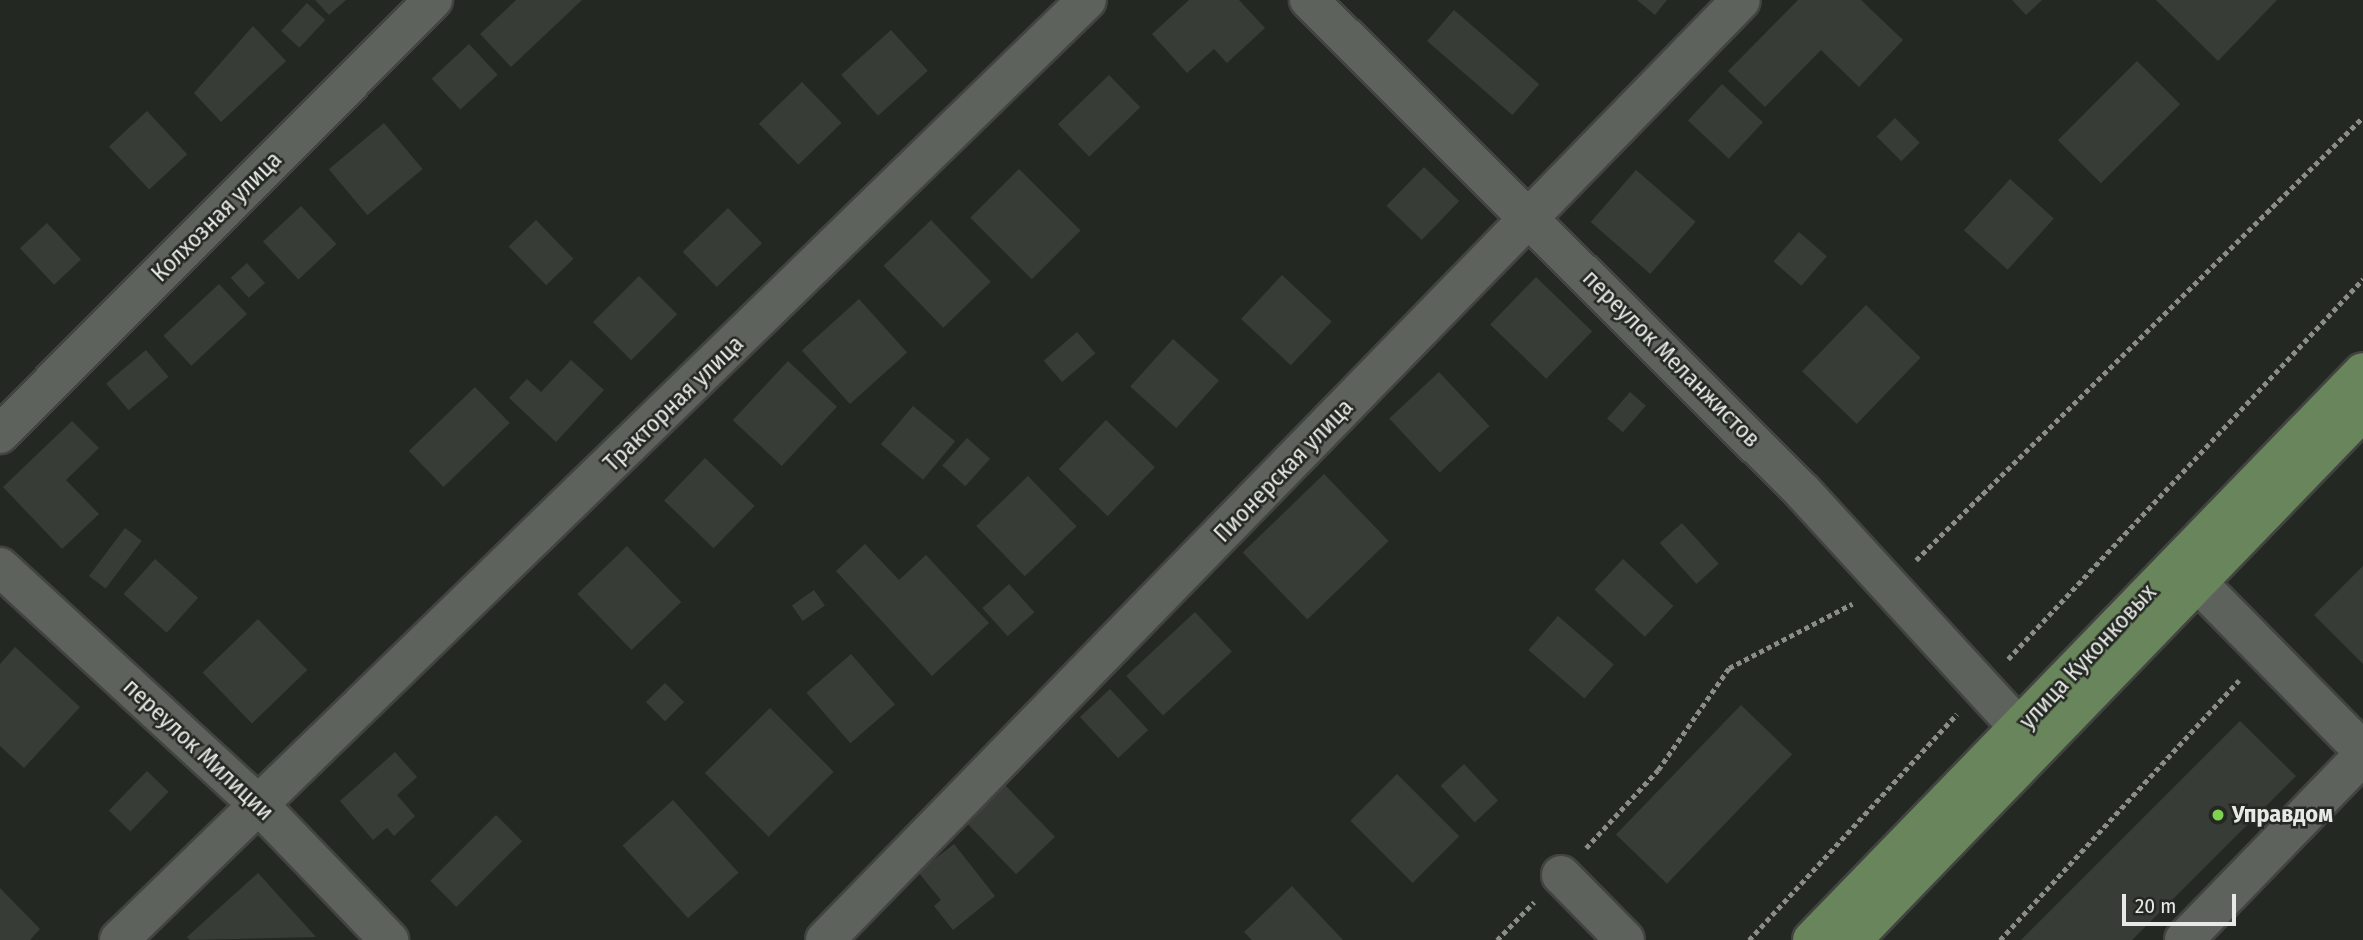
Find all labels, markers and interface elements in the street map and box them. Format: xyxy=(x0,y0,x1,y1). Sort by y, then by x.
street label: Колхозная улица xyxy=(146,146,288,288)
street label: переулок Меланжистов xyxy=(1576,264,1766,454)
street label: Тракторная улица xyxy=(598,330,750,478)
street label: Пионерская улица xyxy=(1208,393,1360,549)
street label: улица Куконковых xyxy=(2013,579,2163,735)
street label: переулок Милиции xyxy=(117,673,279,827)
place label: Управдом xyxy=(2232,801,2333,829)
marker: Управдом xyxy=(2210,807,2226,823)
scale bar xyxy=(2125,880,2239,924)
text: 20 m xyxy=(2135,893,2176,919)

